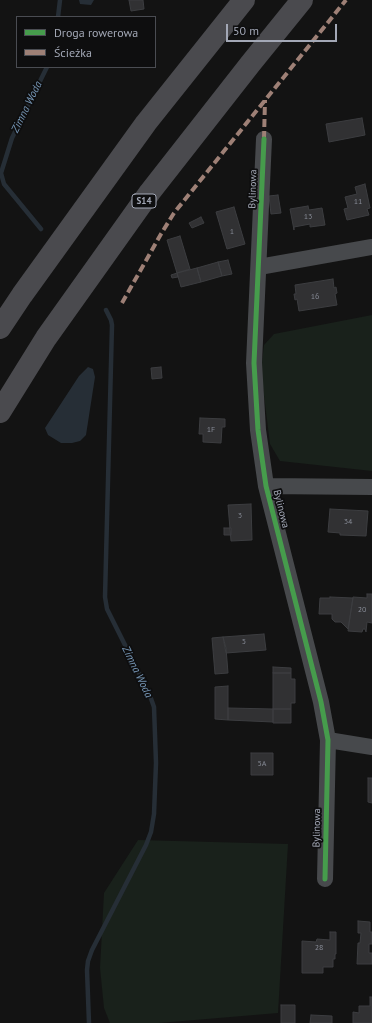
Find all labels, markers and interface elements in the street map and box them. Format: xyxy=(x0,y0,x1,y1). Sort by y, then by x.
legend xyxy=(16,16,156,68)
scale bar xyxy=(228,16,339,42)
text: 50 m xyxy=(233,23,259,38)
text: Droga rowerowa xyxy=(54,25,138,40)
text: Ścieżka xyxy=(54,45,92,60)
water label: Zimna Woda xyxy=(9,79,45,135)
street label: Bylinowa xyxy=(246,169,260,209)
road number: S14 xyxy=(132,194,156,208)
house number: 11 xyxy=(354,197,362,207)
house number: 13 xyxy=(304,212,312,222)
house number: 1 xyxy=(230,227,234,237)
house number: 16 xyxy=(311,292,319,302)
house number: 1F xyxy=(207,425,215,435)
street label: Bylinowa xyxy=(270,489,292,529)
house number: 3 xyxy=(238,511,242,521)
house number: 34 xyxy=(344,517,352,527)
house number: 20 xyxy=(358,605,366,615)
house number: 5 xyxy=(242,637,246,647)
water label: Zimna Woda xyxy=(119,644,155,700)
house number: 5A xyxy=(257,759,267,769)
street label: Bylinowa xyxy=(311,808,323,848)
house number: 28 xyxy=(315,943,323,953)

